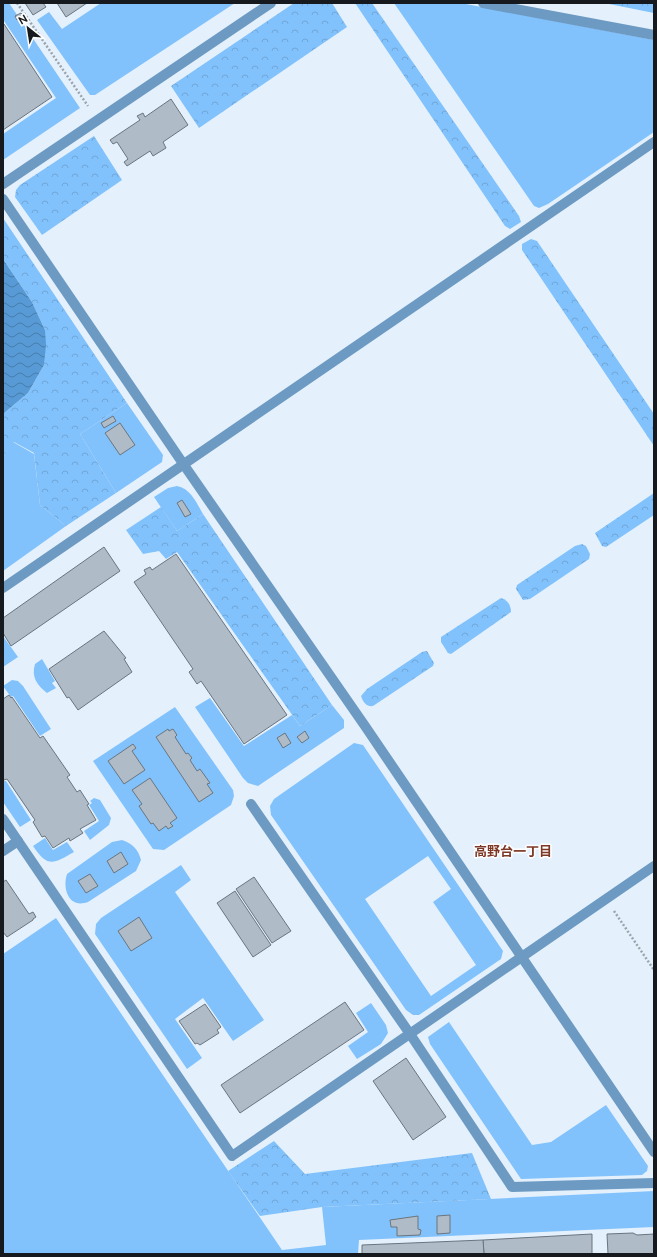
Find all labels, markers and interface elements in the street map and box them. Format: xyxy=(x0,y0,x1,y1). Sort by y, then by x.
north arrow xyxy=(8,8,48,48)
text: N xyxy=(16,12,30,28)
district label: 高野台一丁目 xyxy=(474,844,552,859)

